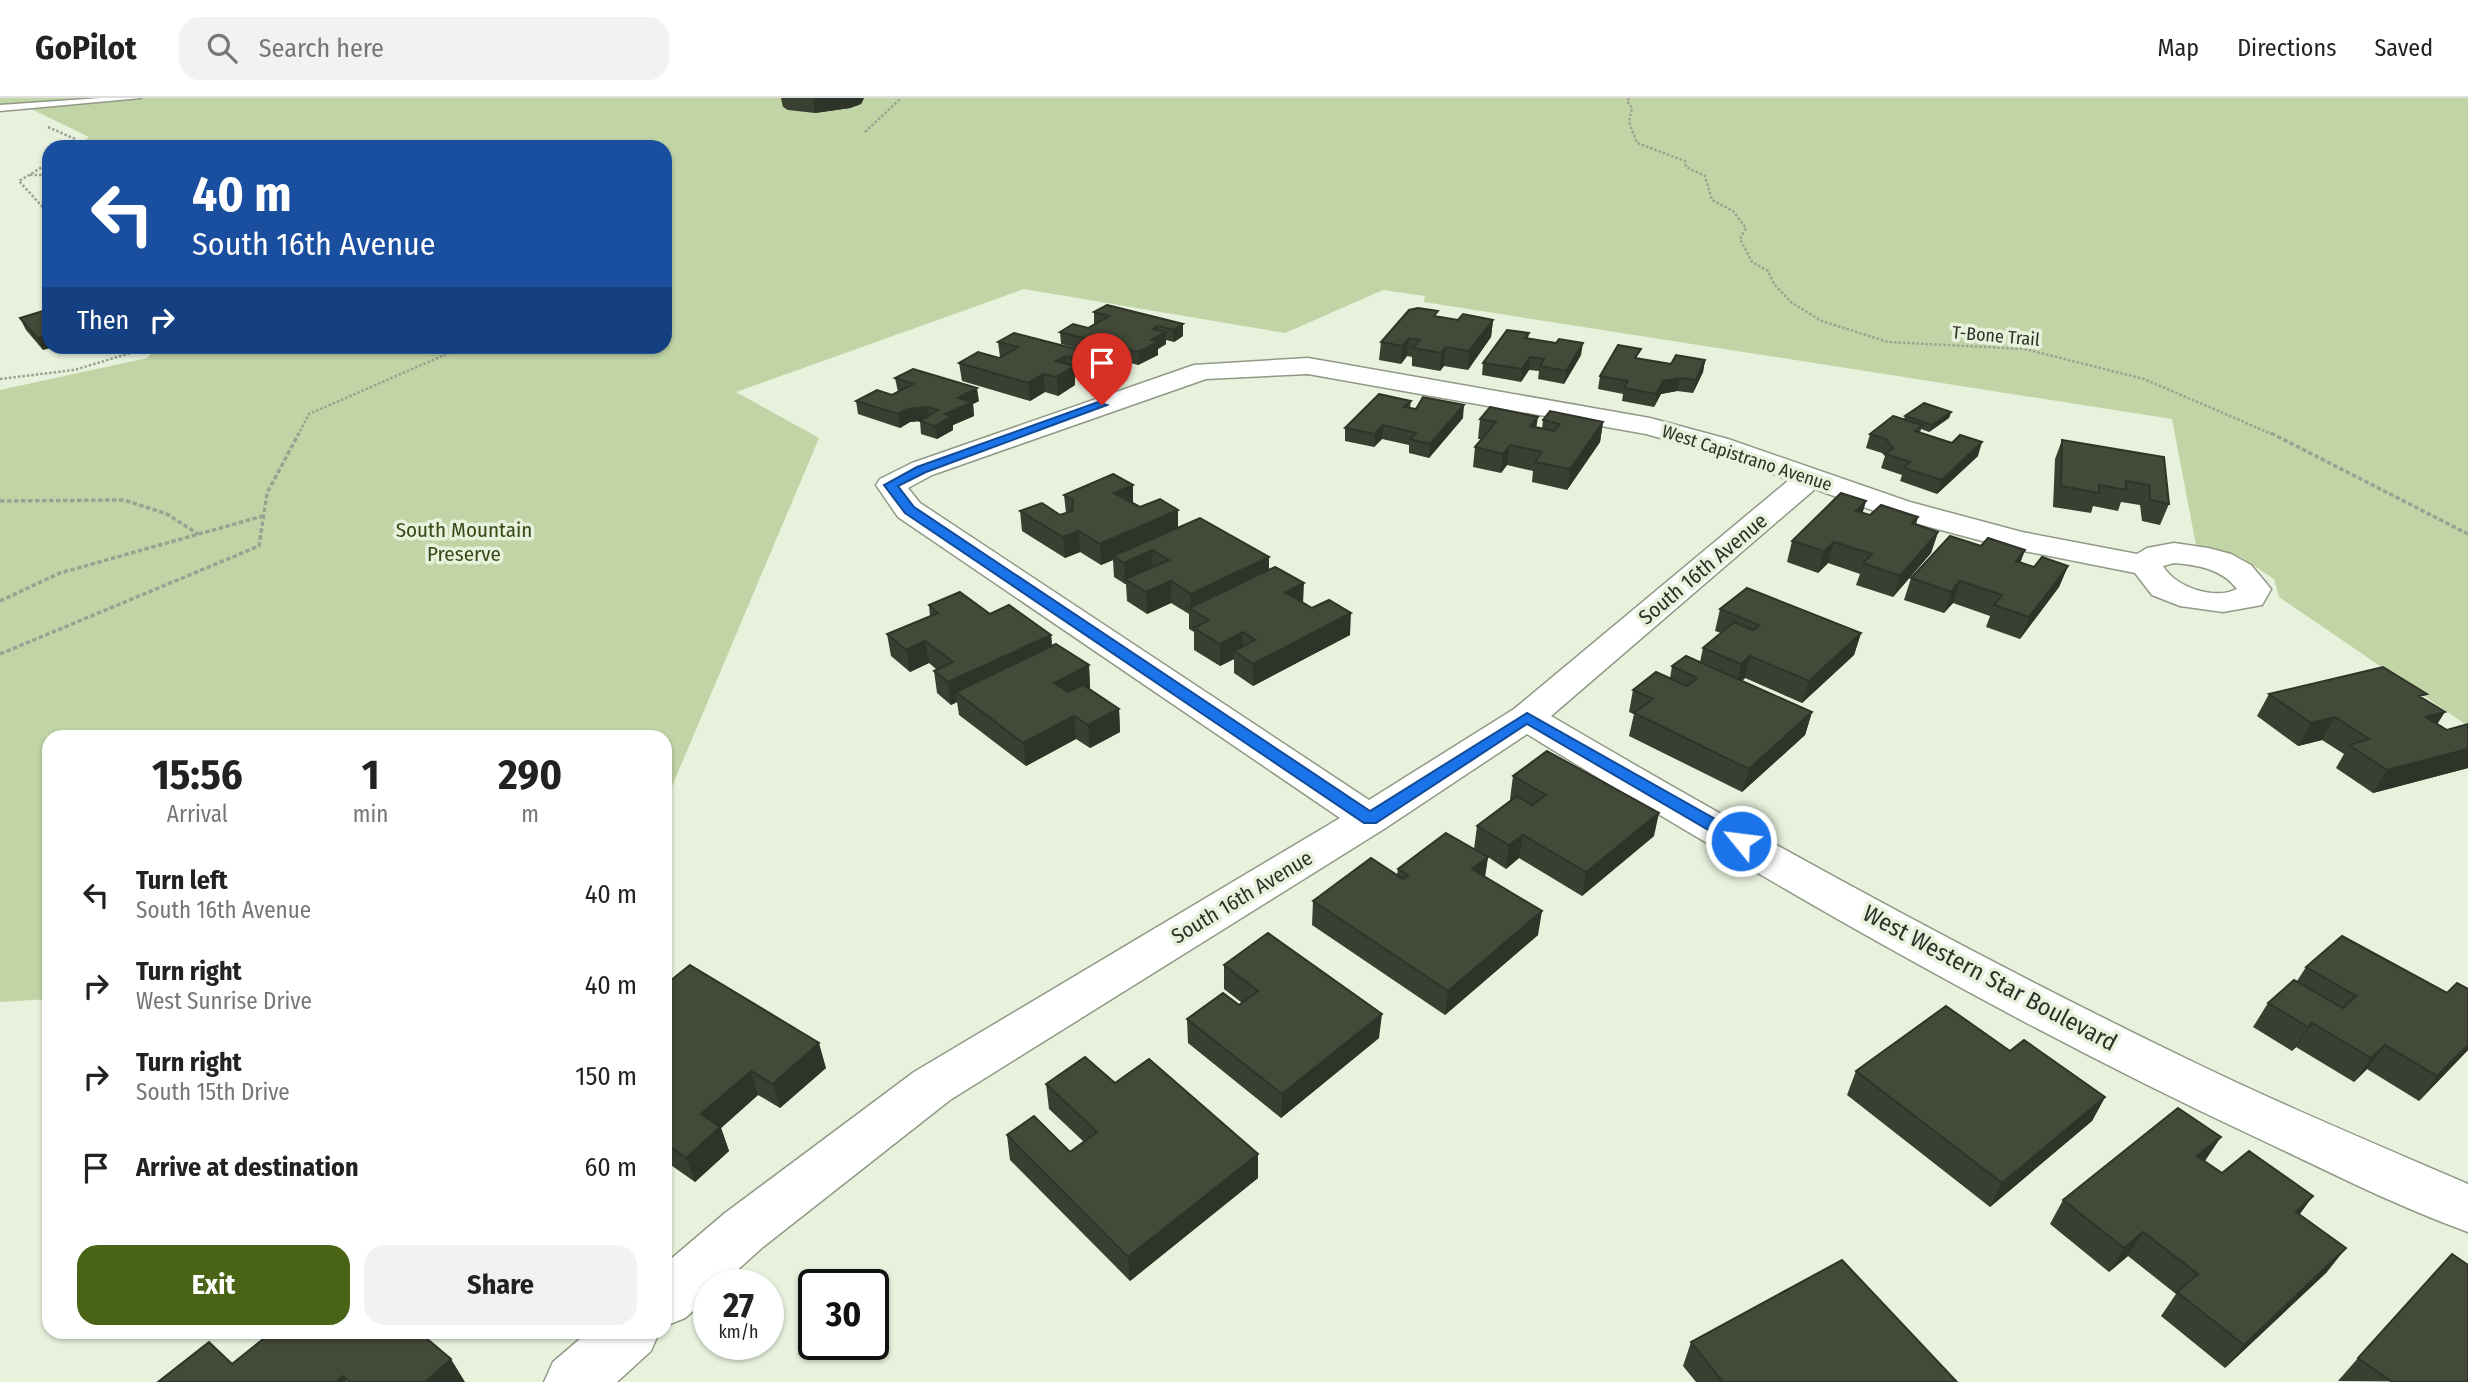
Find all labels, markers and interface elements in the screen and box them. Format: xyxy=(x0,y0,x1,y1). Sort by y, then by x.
search box xyxy=(179,17,669,80)
text: GoPilot xyxy=(35,28,137,68)
icon: search xyxy=(203,29,241,67)
text: Search here xyxy=(259,33,384,64)
text: Map xyxy=(2158,34,2199,62)
text: Directions xyxy=(2237,34,2336,62)
text: Saved xyxy=(2374,34,2433,62)
text: 40 m xyxy=(192,165,292,224)
icon: left xyxy=(77,168,168,259)
text: South 16th Avenue xyxy=(192,225,436,263)
icon: right xyxy=(143,301,181,339)
text: Then xyxy=(77,305,129,336)
street label: T-Bone Trail xyxy=(1951,321,2041,351)
pin xyxy=(1072,333,1132,405)
icon: arrive xyxy=(1083,344,1121,382)
street label: West Capistrano Avenue xyxy=(1659,420,1835,496)
street label: South 16th Avenue xyxy=(1633,508,1773,630)
park label: South Mountain Preserve xyxy=(396,517,532,567)
text: 15:56 xyxy=(152,750,243,800)
text: 1 xyxy=(362,750,379,800)
text: 290 xyxy=(498,750,562,800)
text: Arrival xyxy=(167,800,228,828)
text: min xyxy=(353,800,388,828)
text: m xyxy=(521,800,539,828)
position arrow xyxy=(1704,804,1778,878)
street label: South 16th Avenue xyxy=(1167,845,1317,949)
text: Turn left xyxy=(136,865,228,896)
icon: left xyxy=(77,876,115,914)
text: 40 m xyxy=(585,879,637,910)
text: South 16th Avenue xyxy=(136,896,311,924)
street label: West Western Star Boulevard xyxy=(1858,899,2122,1057)
text: Turn right xyxy=(136,956,242,987)
icon: right xyxy=(77,967,115,1005)
text: 40 m xyxy=(585,970,637,1001)
text: West Sunrise Drive xyxy=(136,987,312,1015)
text: Turn right xyxy=(136,1047,242,1078)
icon: right xyxy=(77,1058,115,1096)
text: 150 m xyxy=(575,1061,637,1092)
text: South 15th Drive xyxy=(136,1078,290,1106)
icon: arrive xyxy=(77,1149,115,1187)
text: Arrive at destination xyxy=(136,1152,359,1183)
text: 60 m xyxy=(584,1152,637,1183)
button: Exit xyxy=(77,1245,350,1325)
button: Share xyxy=(364,1245,637,1325)
speed limit sign: 30 xyxy=(798,1269,889,1360)
text: 27 xyxy=(723,1284,754,1326)
text: km/h xyxy=(718,1321,759,1343)

